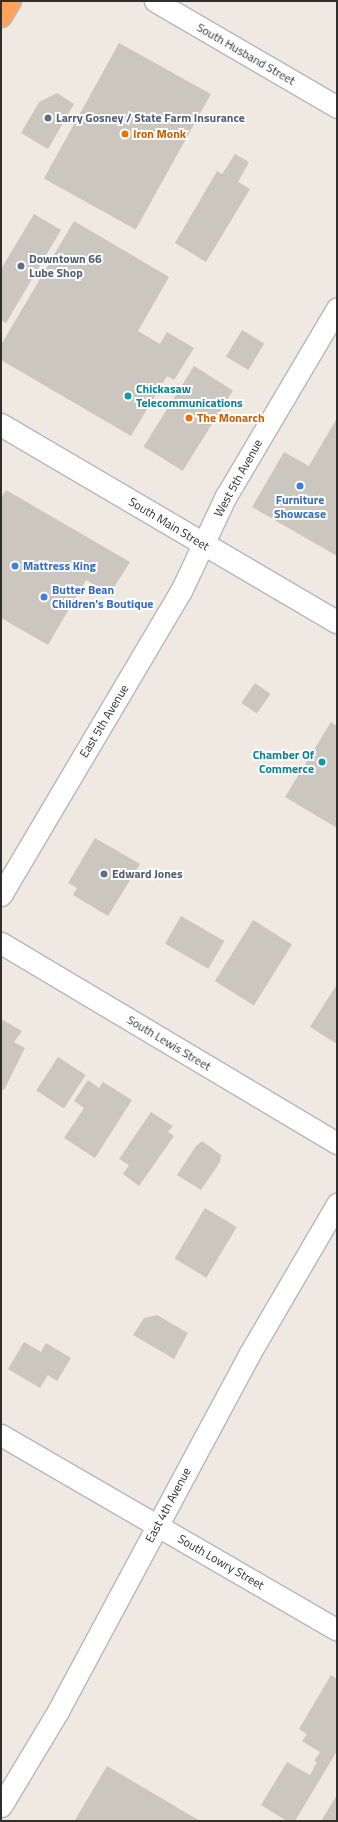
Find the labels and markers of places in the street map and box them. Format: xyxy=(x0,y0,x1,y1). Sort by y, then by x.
place label: Larry Gosney / State Farm Insurance xyxy=(56,111,245,125)
marker: Larry Gosney / State Farm Insurance xyxy=(43,113,53,123)
place label: Iron Monk xyxy=(133,127,186,141)
marker: Iron Monk xyxy=(120,129,130,139)
place label: Downtown 66 Lube Shop xyxy=(29,252,102,280)
marker: Downtown 66 Lube Shop xyxy=(16,261,26,271)
place label: Chickasaw Telecommunications xyxy=(136,382,243,410)
marker: Chickasaw Telecommunications xyxy=(123,391,133,401)
place label: The Monarch xyxy=(197,411,265,425)
marker: The Monarch xyxy=(184,413,194,423)
marker: Furniture Showcase xyxy=(295,481,305,491)
place label: Furniture Showcase xyxy=(274,493,326,521)
place label: Mattress King xyxy=(23,559,96,573)
marker: Mattress King xyxy=(10,561,20,571)
place label: Butter Bean Children's Boutique xyxy=(52,583,153,611)
marker: Butter Bean Children's Boutique xyxy=(39,592,49,602)
place label: Chamber Of Commerce xyxy=(253,748,314,776)
marker: Chamber Of Commerce xyxy=(317,757,327,767)
place label: Edward Jones xyxy=(112,867,183,881)
marker: Edward Jones xyxy=(99,869,109,879)

